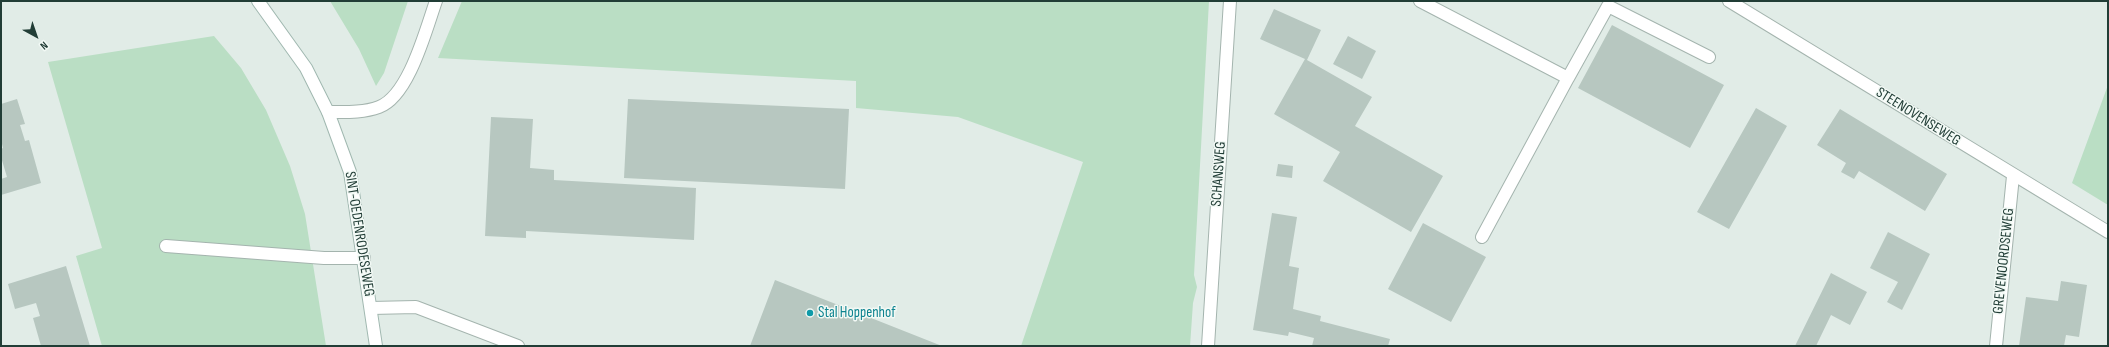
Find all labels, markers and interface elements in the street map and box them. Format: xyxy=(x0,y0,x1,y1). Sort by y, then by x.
north arrow xyxy=(16,16,56,56)
text: N xyxy=(38,39,50,52)
street label: STEENOVENSEWEG xyxy=(1872,84,1964,150)
street label: SCHANSWEG xyxy=(1208,141,1230,207)
street label: SINT-OEDENRODESEWEG xyxy=(340,170,378,298)
street label: GREVENOORDSEWEG xyxy=(1990,207,2018,315)
place label: Stal Hoppenhof xyxy=(818,304,896,322)
marker: Stal Hoppenhof xyxy=(805,308,815,318)

